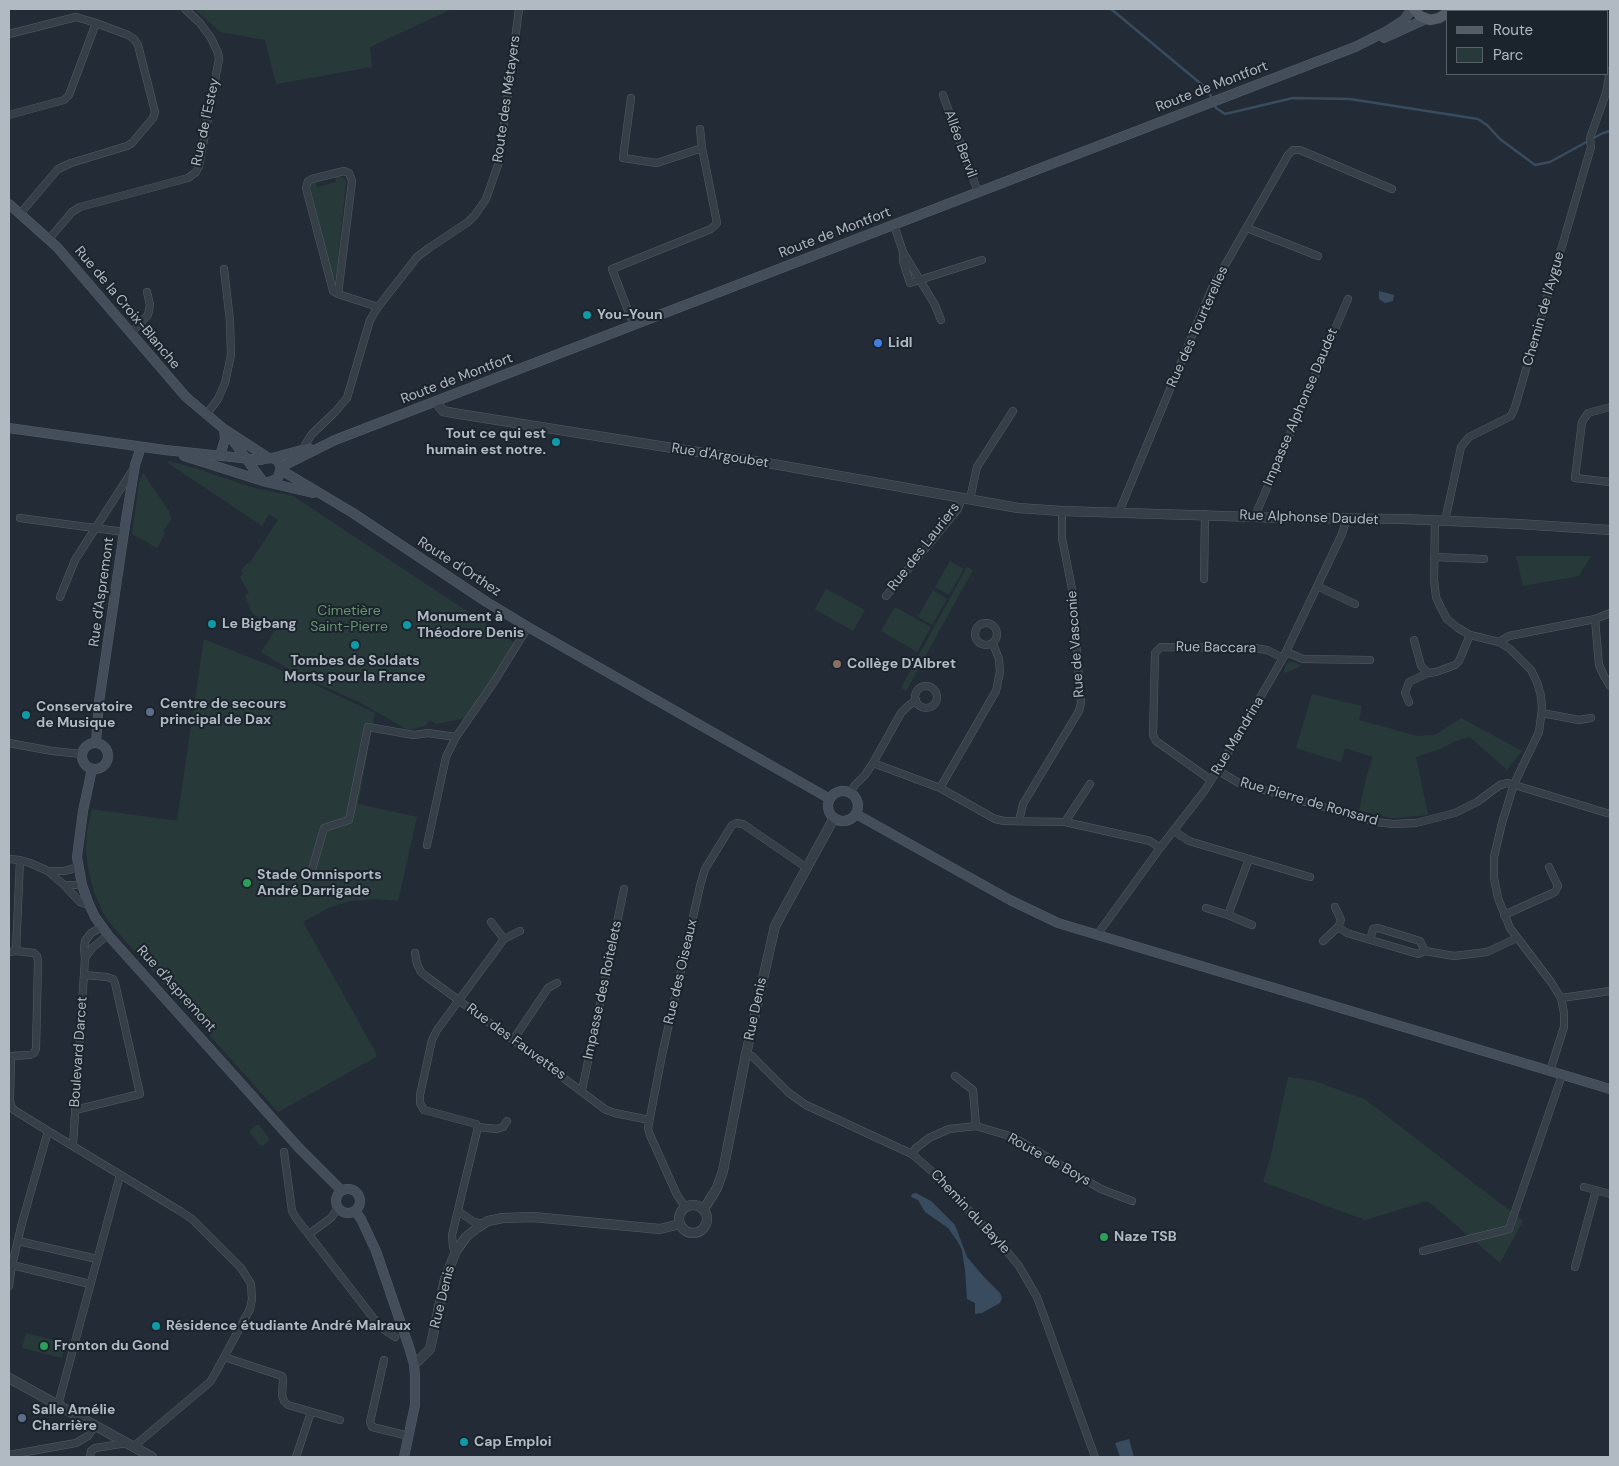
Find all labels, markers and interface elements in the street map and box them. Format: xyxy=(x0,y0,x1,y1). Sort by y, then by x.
legend xyxy=(1446,10,1609,75)
text: Route xyxy=(1493,20,1533,40)
street label: Route des Métayers xyxy=(490,34,524,164)
text: Parc xyxy=(1493,45,1523,65)
street label: Route de Montfort xyxy=(1154,58,1270,116)
street label: Rue de l'Estey xyxy=(189,77,223,167)
street label: Allée Bervil xyxy=(940,108,980,180)
street label: Route de Montfort xyxy=(777,204,893,262)
street label: Rue de la Croix-Blanche xyxy=(71,243,183,373)
street label: Chemin de l'Aygue xyxy=(1520,250,1568,368)
street label: Rue des Tourterelles xyxy=(1164,264,1232,390)
place label: You-Youn xyxy=(597,307,663,323)
marker: You-Youn xyxy=(581,309,593,321)
street label: Impasse Alphonse Daudet xyxy=(1260,326,1342,488)
place label: Lidl xyxy=(888,335,913,351)
marker: Lidl xyxy=(872,337,884,349)
street label: Route de Montfort xyxy=(399,350,515,408)
place label: Tout ce qui est humain est notre. xyxy=(426,426,546,458)
marker: Tout ce qui est humain est notre. xyxy=(550,436,562,448)
street label: Rue d'Argoubet xyxy=(670,440,770,472)
street label: Rue des Lauriers xyxy=(884,500,964,594)
street label: Rue Alphonse Daudet xyxy=(1239,507,1379,529)
street label: Route d'Orthez xyxy=(414,534,504,600)
street label: Rue d'Aspremont xyxy=(86,536,118,648)
street label: Rue de Vasconie xyxy=(1064,590,1088,698)
park label: Cimetière Saint-Pierre xyxy=(310,603,388,636)
place label: Monument à Théodore Denis xyxy=(417,609,524,642)
place label: Le Bigbang xyxy=(222,616,297,632)
marker: Le Bigbang xyxy=(206,618,218,630)
marker: Monument à Théodore Denis xyxy=(401,619,413,631)
marker: Tombes de Soldats Morts pour la France xyxy=(349,639,361,651)
street label: Rue Baccara xyxy=(1176,639,1256,657)
place label: Tombes de Soldats Morts pour la France xyxy=(284,653,426,686)
place label: Collège D'Albret xyxy=(847,656,956,672)
marker: Collège D'Albret xyxy=(831,658,843,670)
street label: Rue Mandrina xyxy=(1208,694,1268,778)
place label: Centre de secours principal de Dax xyxy=(160,696,286,729)
place label: Conservatoire de Musique xyxy=(36,699,133,732)
marker: Centre de secours principal de Dax xyxy=(144,706,156,718)
marker: Conservatoire de Musique xyxy=(20,709,32,721)
street label: Rue Pierre de Ronsard xyxy=(1238,774,1380,830)
place label: Stade Omnisports André Darrigade xyxy=(257,867,382,900)
marker: Stade Omnisports André Darrigade xyxy=(241,877,253,889)
street label: Rue des Oiseaux xyxy=(661,918,701,1026)
street label: Impasse des Roitelets xyxy=(580,919,626,1061)
street label: Rue d'Aspremont xyxy=(133,942,219,1036)
street label: Rue Denis xyxy=(741,976,771,1042)
street label: Boulevard Darcet xyxy=(67,996,91,1108)
street label: Rue des Fauvettes xyxy=(463,1000,569,1084)
street label: Route de Boys xyxy=(1005,1130,1093,1190)
street label: Chemin du Bayle xyxy=(927,1166,1013,1258)
place label: Naze TSB xyxy=(1114,1229,1177,1245)
marker: Naze TSB xyxy=(1098,1231,1110,1243)
street label: Rue Denis xyxy=(427,1264,459,1330)
place label: Résidence étudiante André Malraux xyxy=(166,1318,411,1334)
marker: Résidence étudiante André Malraux xyxy=(150,1320,162,1332)
place label: Fronton du Gond xyxy=(54,1338,169,1354)
marker: Fronton du Gond xyxy=(38,1340,50,1352)
place label: Salle Amélie Charrière xyxy=(32,1402,115,1434)
marker: Salle Amélie Charrière xyxy=(16,1412,28,1424)
place label: Cap Emploi xyxy=(474,1434,552,1450)
marker: Cap Emploi xyxy=(458,1436,470,1448)

